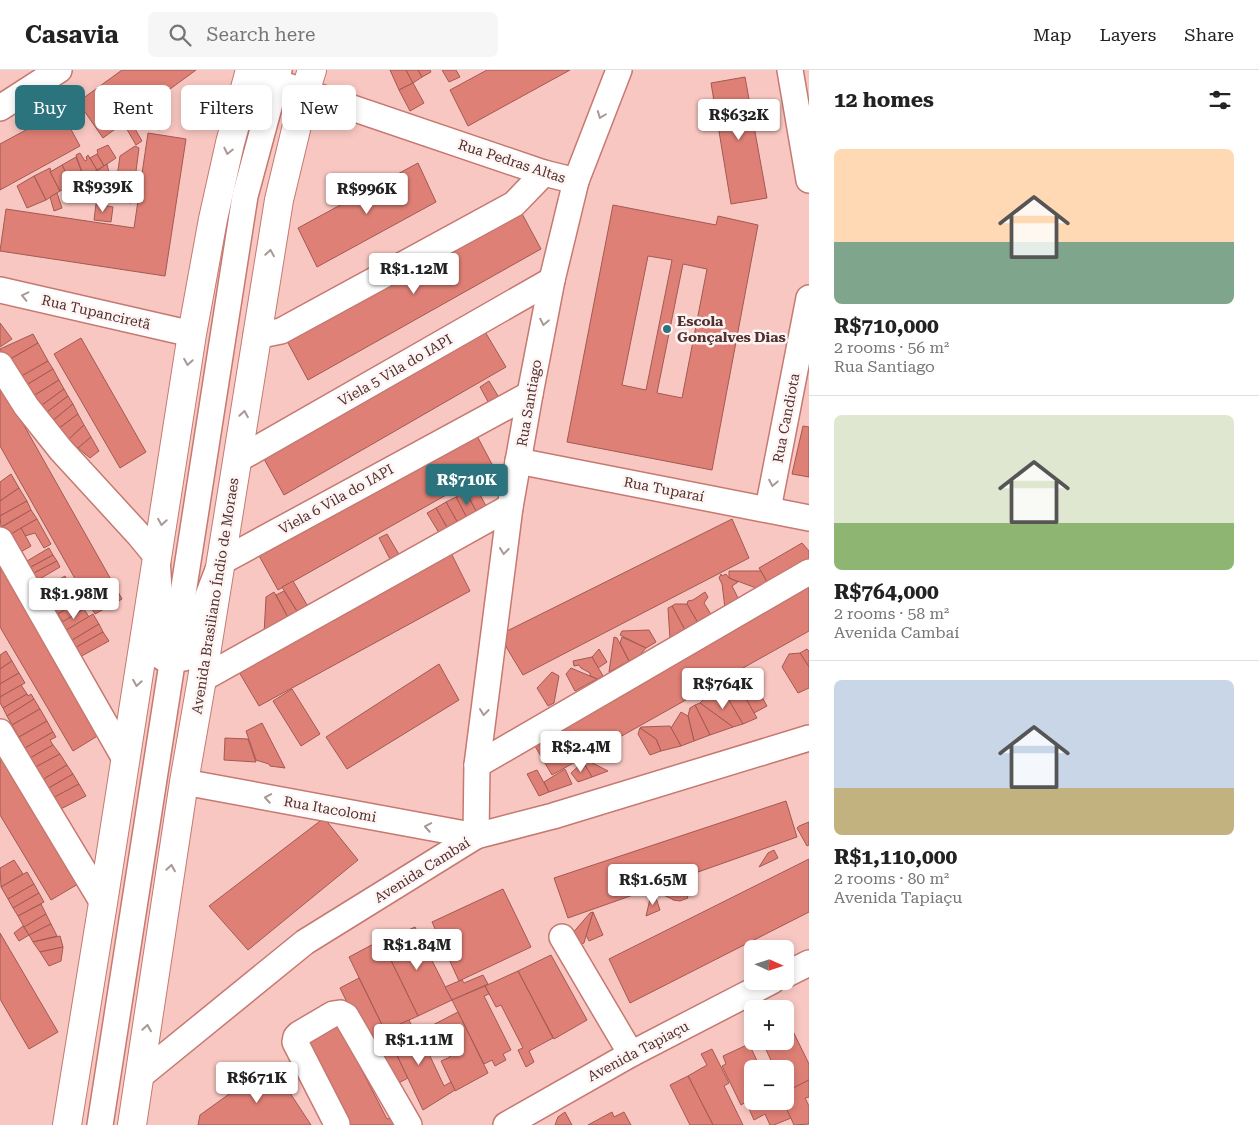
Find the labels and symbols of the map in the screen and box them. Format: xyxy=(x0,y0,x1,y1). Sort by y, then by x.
pin: R$632K xyxy=(698,98,780,141)
one-way arrow xyxy=(597,111,607,119)
street label: Rua Pedras Altas xyxy=(456,136,568,186)
one-way arrow xyxy=(223,146,234,155)
pin: R$939K xyxy=(62,170,144,213)
pin: R$996K xyxy=(326,172,408,215)
one-way arrow xyxy=(264,249,275,257)
pin: R$1.12M xyxy=(368,252,460,295)
one-way arrow xyxy=(21,291,30,302)
street label: Rua Tupanciretã xyxy=(40,292,152,332)
place label: Escola Gonçalves Dias xyxy=(677,313,786,345)
one-way arrow xyxy=(539,318,550,327)
marker: Escola Gonçalves Dias xyxy=(661,323,673,335)
street label: Viela 5 Vila do IAPI xyxy=(335,331,455,409)
one-way arrow xyxy=(183,358,193,366)
street label: Rua Santiago xyxy=(513,358,545,448)
street label: Rua Candiota xyxy=(769,372,803,464)
one-way arrow xyxy=(239,409,249,418)
street label: Viela 6 Vila do IAPI xyxy=(276,461,396,537)
pin: R$710K xyxy=(426,464,508,506)
street label: Rua Tuparaí xyxy=(622,473,706,505)
street label: Avenida Brasiliano Índio de Moraes xyxy=(188,476,242,715)
one-way arrow xyxy=(769,479,779,488)
one-way arrow xyxy=(158,518,168,527)
one-way arrow xyxy=(499,547,510,555)
pin: R$1.98M xyxy=(28,578,120,620)
pin: R$764K xyxy=(682,668,764,710)
one-way arrow xyxy=(133,679,143,687)
one-way arrow xyxy=(479,708,489,717)
pin: R$2.4M xyxy=(540,730,622,773)
one-way arrow xyxy=(264,793,272,803)
street label: Rua Itacolomi xyxy=(282,793,378,825)
one-way arrow xyxy=(423,823,432,833)
street label: Avenida Cambaí xyxy=(371,834,473,906)
one-way arrow xyxy=(165,863,176,871)
pin: R$1.65M xyxy=(607,864,699,906)
pin: R$1.84M xyxy=(371,928,463,971)
north arrow xyxy=(744,940,794,990)
street label: Avenida Tapiaçu xyxy=(585,1017,692,1084)
one-way arrow xyxy=(141,1024,151,1033)
pin: R$1.11M xyxy=(373,1024,465,1066)
pin: R$671K xyxy=(216,1062,298,1104)

